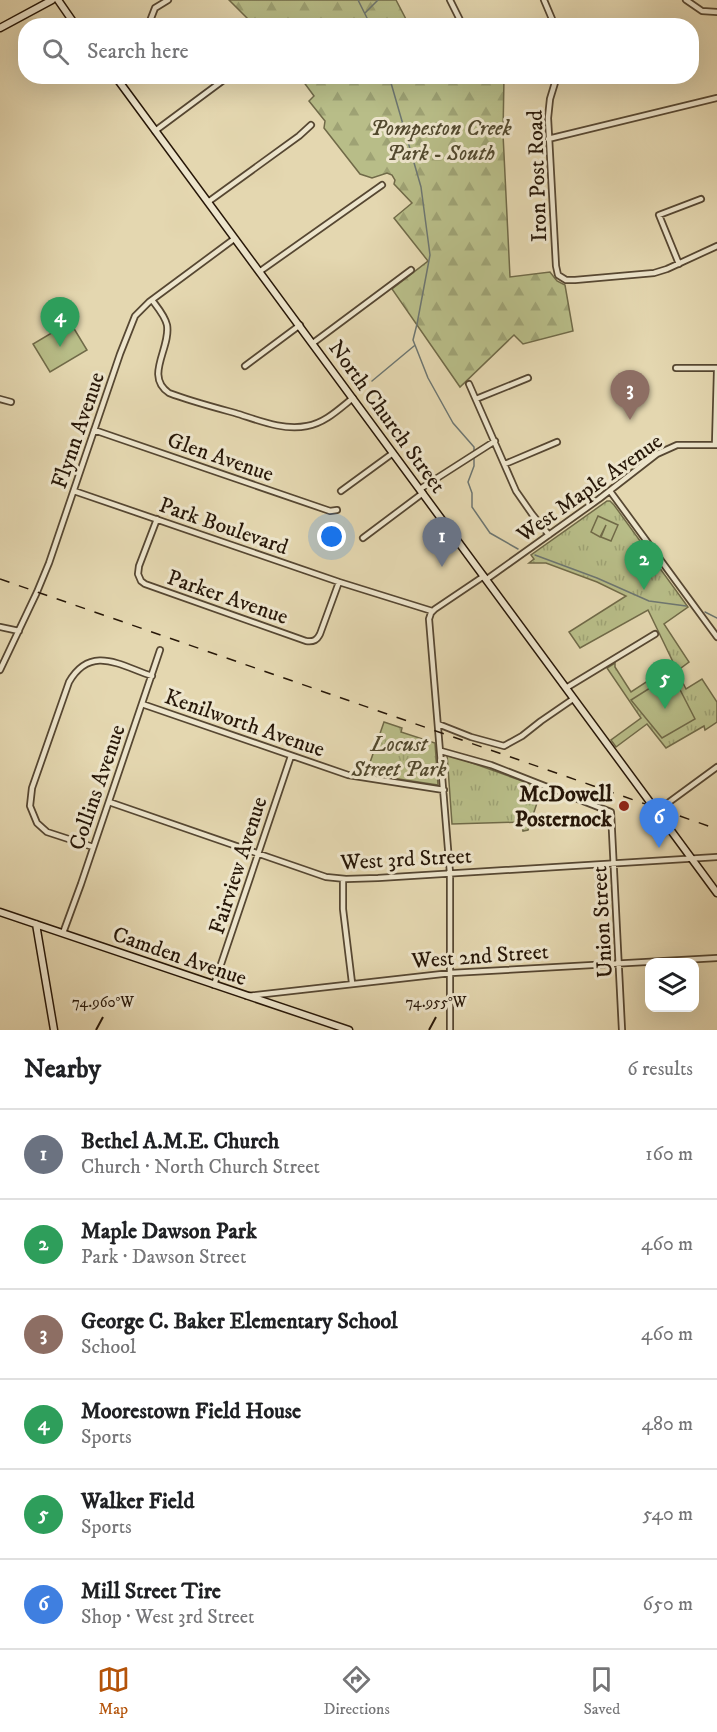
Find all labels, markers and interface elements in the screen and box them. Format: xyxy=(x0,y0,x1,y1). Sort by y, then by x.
search box xyxy=(18,18,699,84)
icon: search xyxy=(39,35,72,68)
text: Search here xyxy=(87,38,189,65)
street label: Iron Post Road xyxy=(522,110,553,242)
park label: Pompeston Creek Park - South xyxy=(370,115,513,167)
pin: 4 xyxy=(40,298,80,347)
street label: North Church Street xyxy=(322,335,451,499)
street label: Flynn Avenue xyxy=(46,369,111,492)
pin: 3 xyxy=(610,370,650,420)
street label: Glen Avenue xyxy=(164,427,277,488)
street label: West Maple Avenue xyxy=(511,428,668,549)
street label: Park Boulevard xyxy=(155,492,292,561)
pin: 1 xyxy=(422,518,462,567)
your location xyxy=(317,522,346,551)
pin: 2 xyxy=(624,540,664,590)
street label: Parker Avenue xyxy=(163,564,292,631)
pin: 5 xyxy=(646,660,684,709)
street label: Kenilworth Avenue xyxy=(161,683,328,763)
street label: Collins Avenue xyxy=(63,721,132,854)
park label: Locust Street Park xyxy=(351,731,447,783)
place label: McDowell Posternock xyxy=(515,781,613,833)
street label: Fairview Avenue xyxy=(203,793,273,938)
pin: 6 xyxy=(640,798,678,848)
marker: McDowell Posternock xyxy=(617,799,631,813)
street label: West 3rd Street xyxy=(339,843,472,876)
street label: Union Street xyxy=(586,865,619,979)
street label: Camden Avenue xyxy=(109,921,250,992)
street label: West 2nd Street xyxy=(410,938,550,975)
map controls xyxy=(645,958,699,1012)
button: layers xyxy=(645,958,699,1012)
text: 74.960°W xyxy=(72,993,134,1012)
text: 74.955°W xyxy=(405,993,467,1012)
text: Nearby xyxy=(24,1053,101,1086)
text: 6 results xyxy=(627,1057,693,1082)
text: Bethel A.M.E. Church xyxy=(81,1128,279,1155)
text: 1 xyxy=(40,1142,47,1167)
text: 160 m xyxy=(645,1142,693,1167)
text: Church · North Church Street xyxy=(81,1155,320,1180)
text: Maple Dawson Park xyxy=(81,1218,257,1245)
text: 2 xyxy=(39,1232,48,1257)
text: 460 m xyxy=(641,1232,693,1257)
text: Park · Dawson Street xyxy=(81,1245,246,1270)
text: George C. Baker Elementary School xyxy=(81,1308,398,1335)
text: 3 xyxy=(40,1322,47,1347)
text: 460 m xyxy=(641,1322,693,1347)
text: School xyxy=(81,1335,136,1360)
text: Moorestown Field House xyxy=(81,1398,301,1425)
text: 4 xyxy=(38,1412,49,1437)
text: 480 m xyxy=(641,1412,693,1437)
text: Sports xyxy=(81,1425,132,1450)
text: Walker Field xyxy=(81,1488,194,1515)
text: 5 xyxy=(39,1502,48,1527)
text: 540 m xyxy=(643,1502,693,1527)
text: Sports xyxy=(81,1515,132,1540)
text: Mill Street Tire xyxy=(81,1578,221,1605)
text: 6 xyxy=(38,1592,49,1617)
text: 650 m xyxy=(643,1592,693,1617)
text: Shop · West 3rd Street xyxy=(81,1605,255,1630)
tab: Map xyxy=(97,1663,130,1719)
tab: Directions xyxy=(323,1663,390,1719)
tab: Saved xyxy=(583,1663,620,1719)

